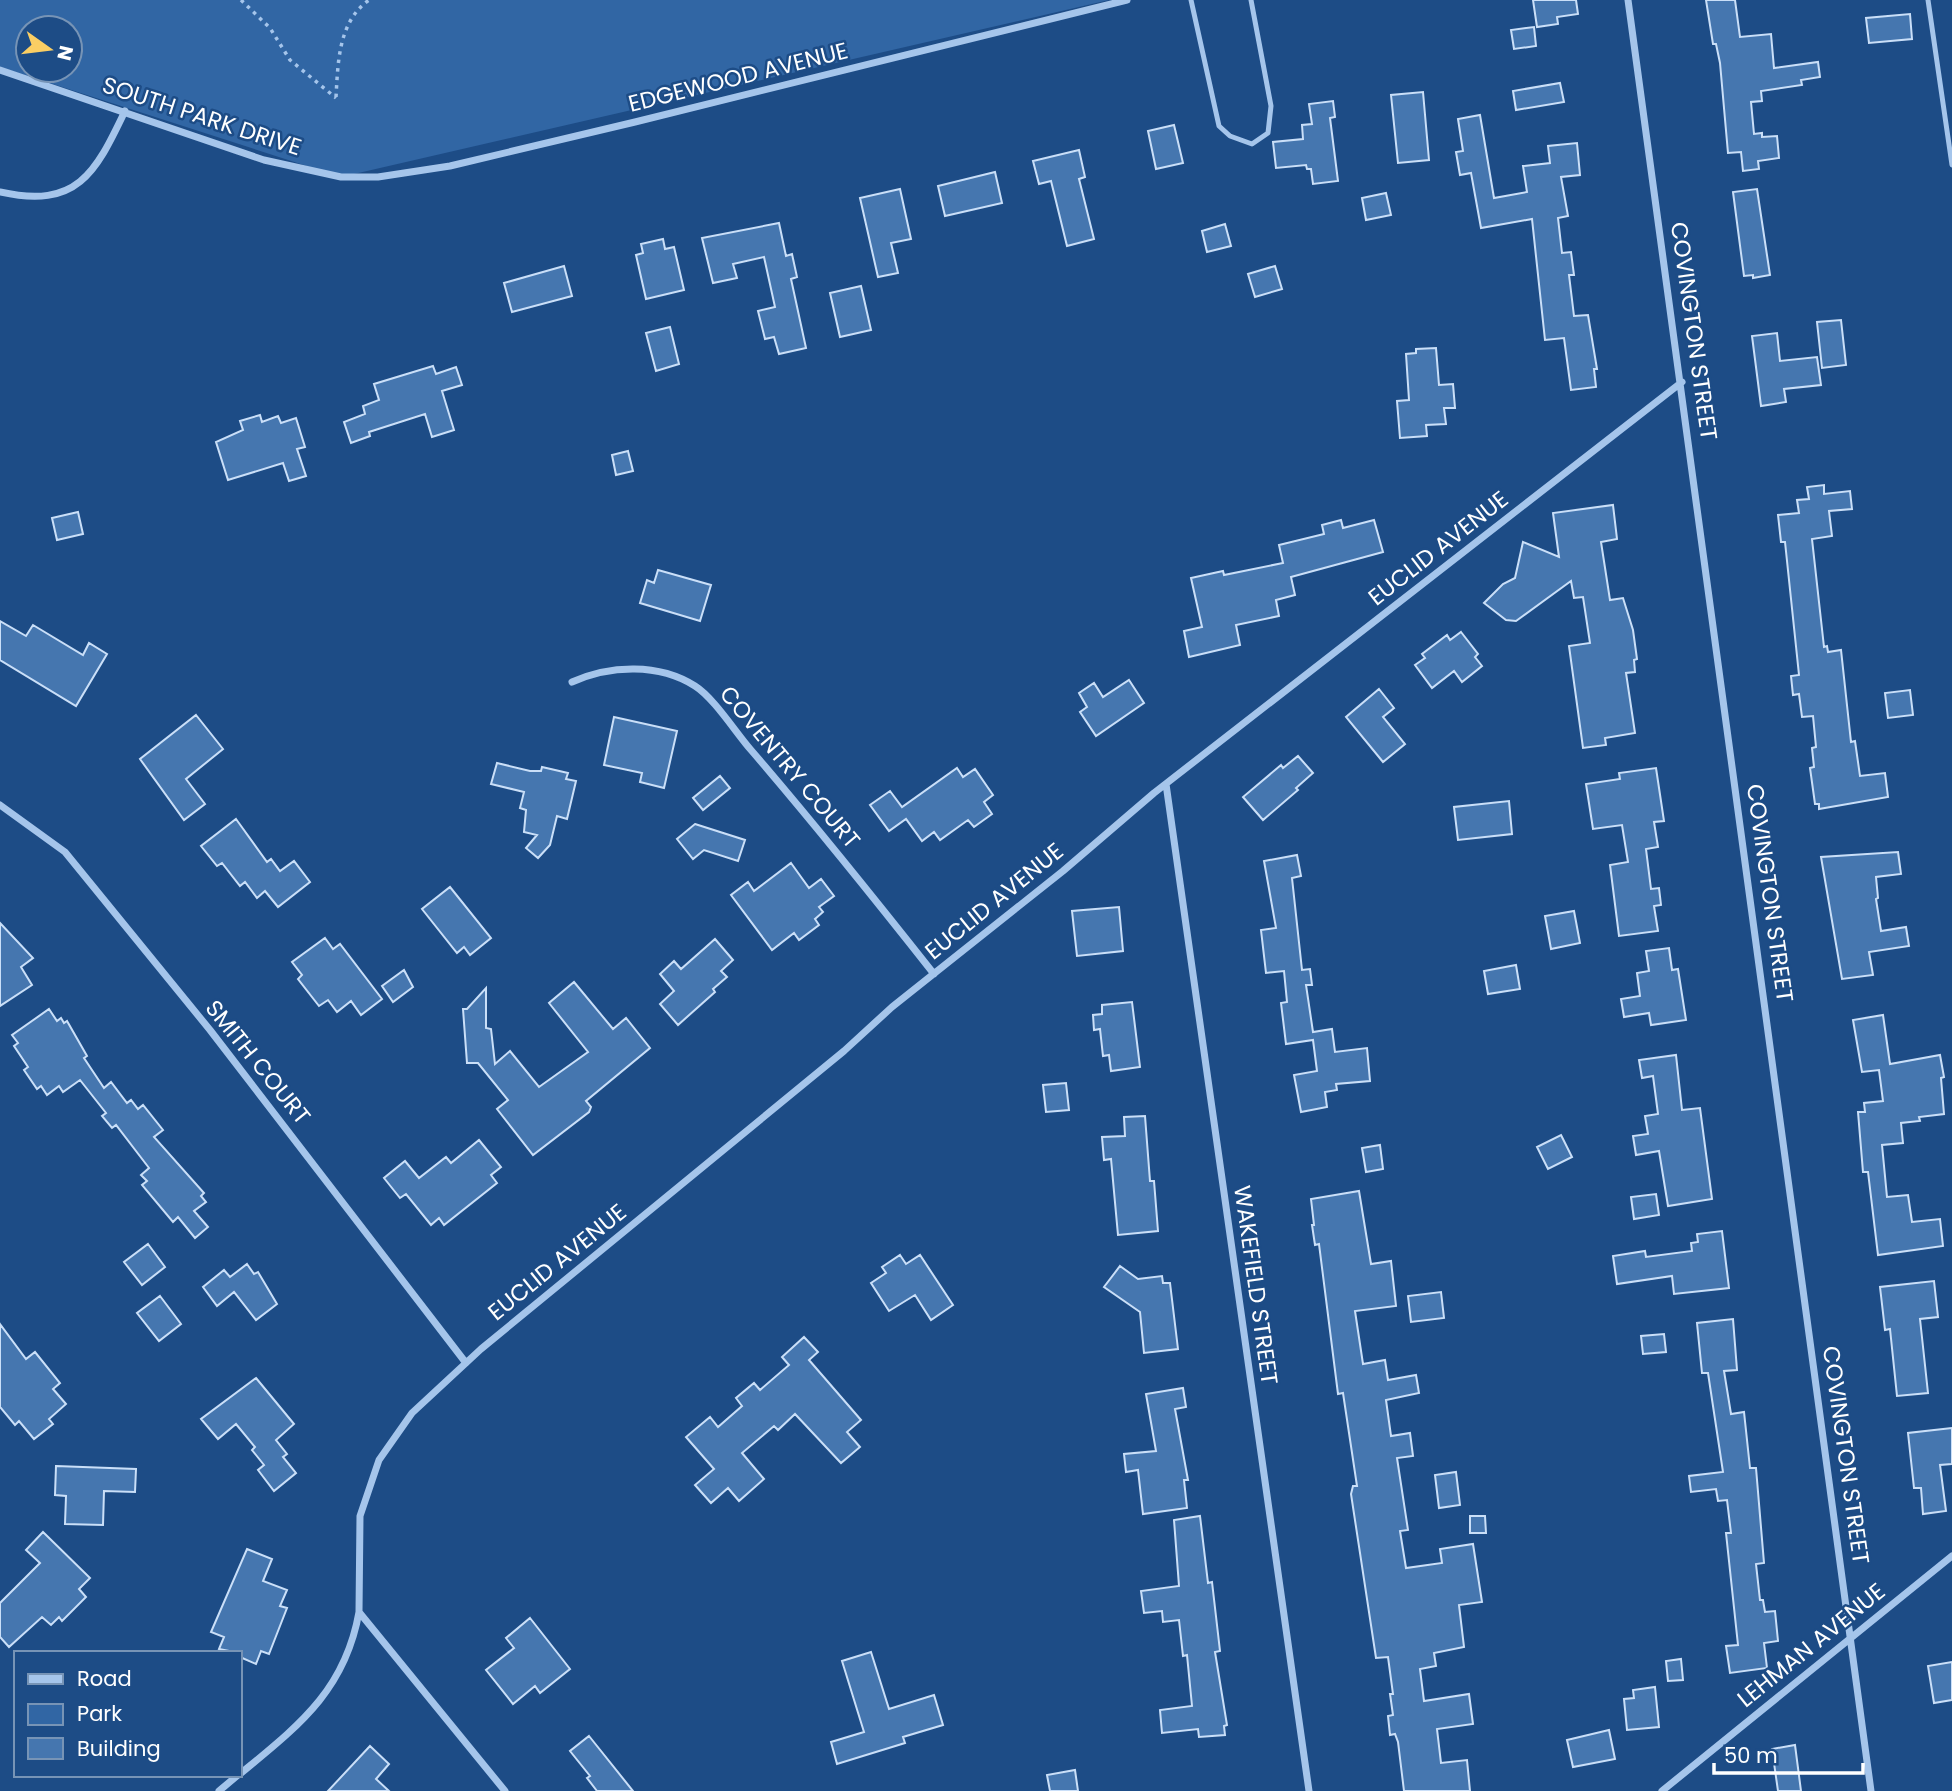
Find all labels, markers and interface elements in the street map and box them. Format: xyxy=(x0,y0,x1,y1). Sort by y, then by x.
north arrow xyxy=(14,14,84,84)
street label: EDGEWOOD AVENUE xyxy=(625,34,851,120)
text: N xyxy=(50,43,80,63)
street label: SOUTH PARK DRIVE xyxy=(98,69,306,163)
street label: COVINGTON STREET xyxy=(1663,220,1725,442)
street label: EUCLID AVENUE xyxy=(1361,483,1515,613)
street label: COVENTRY COURT xyxy=(712,679,868,855)
street label: COVINGTON STREET xyxy=(1739,782,1801,1004)
street label: EUCLID AVENUE xyxy=(918,835,1070,967)
street label: SMITH COURT xyxy=(198,993,318,1131)
street label: WAKEFIELD STREET xyxy=(1226,1183,1286,1387)
street label: EUCLID AVENUE xyxy=(481,1196,633,1328)
street label: COVINGTON STREET xyxy=(1815,1344,1877,1566)
street label: LEHMAN AVENUE xyxy=(1730,1575,1892,1715)
legend xyxy=(14,1651,242,1777)
text: Road xyxy=(77,1664,132,1693)
text: Park xyxy=(77,1699,122,1728)
scale bar xyxy=(1714,1732,1863,1776)
text: Building xyxy=(77,1734,161,1763)
text: 50 m xyxy=(1724,1741,1778,1770)

